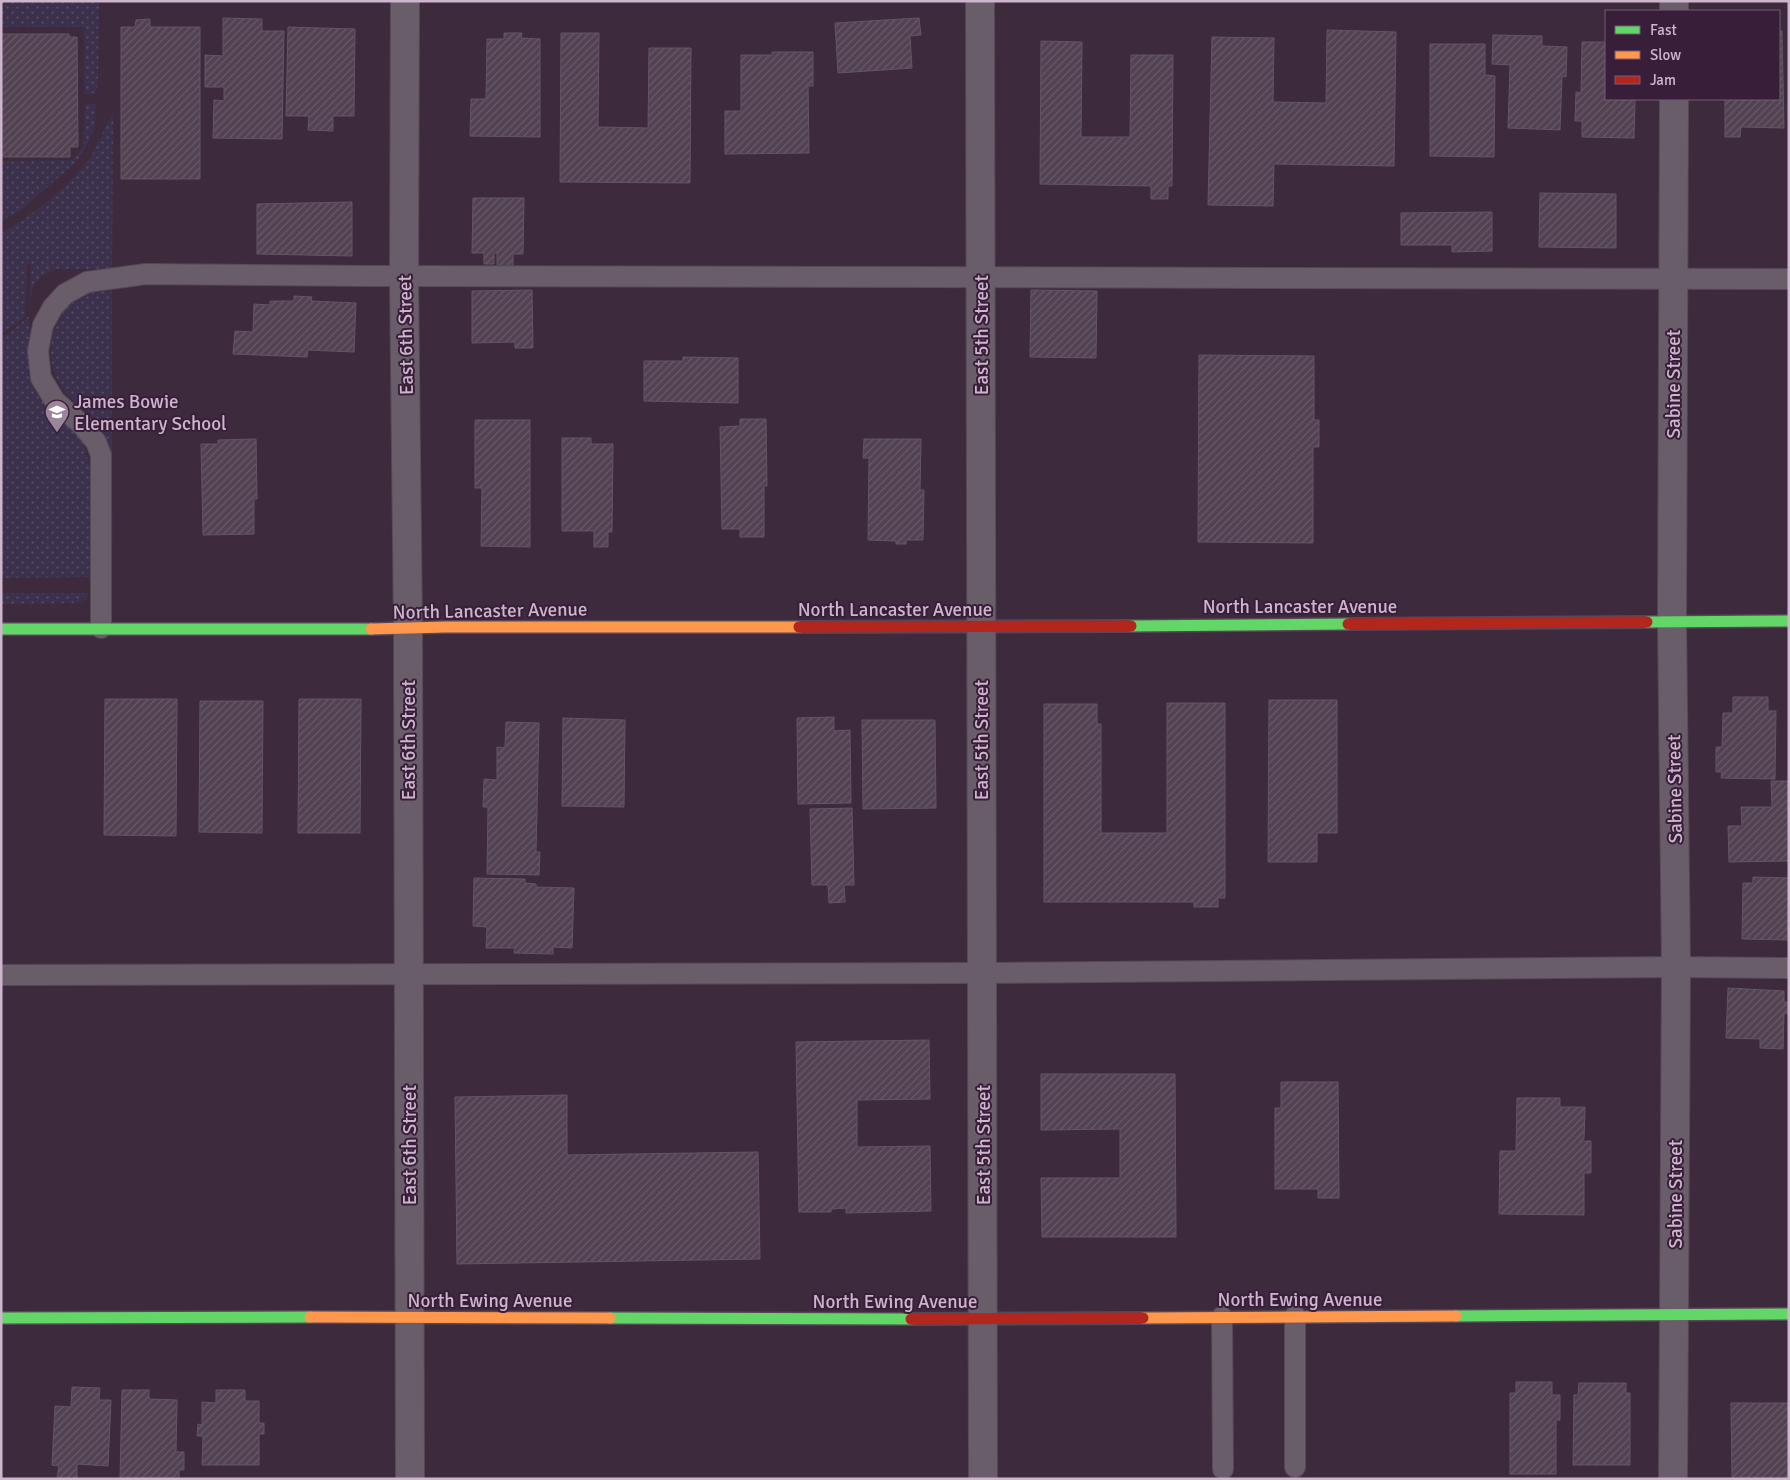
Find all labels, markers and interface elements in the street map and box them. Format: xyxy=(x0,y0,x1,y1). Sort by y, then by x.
legend xyxy=(1605,10,1780,100)
text: Fast xyxy=(1650,21,1677,39)
text: Slow xyxy=(1650,46,1681,64)
text: Jam xyxy=(1650,71,1676,89)
street label: East 6th Street xyxy=(393,274,419,395)
street label: East 5th Street xyxy=(970,274,994,395)
street label: Sabine Street xyxy=(1662,329,1686,438)
place label: James Bowie Elementary School xyxy=(74,390,227,436)
school or university icon: James Bowie Elementary School xyxy=(44,399,70,433)
street label: North Lancaster Avenue xyxy=(1203,595,1397,619)
street label: North Lancaster Avenue xyxy=(393,597,588,625)
street label: North Lancaster Avenue xyxy=(798,598,992,622)
street label: East 6th Street xyxy=(397,679,421,800)
street label: East 5th Street xyxy=(970,679,994,800)
street label: Sabine Street xyxy=(1662,734,1688,844)
street label: East 6th Street xyxy=(398,1084,422,1205)
street label: East 5th Street xyxy=(972,1084,996,1205)
street label: Sabine Street xyxy=(1664,1139,1688,1248)
street label: North Ewing Avenue xyxy=(1218,1288,1382,1312)
street label: North Ewing Avenue xyxy=(408,1289,572,1313)
street label: North Ewing Avenue xyxy=(813,1290,977,1314)

